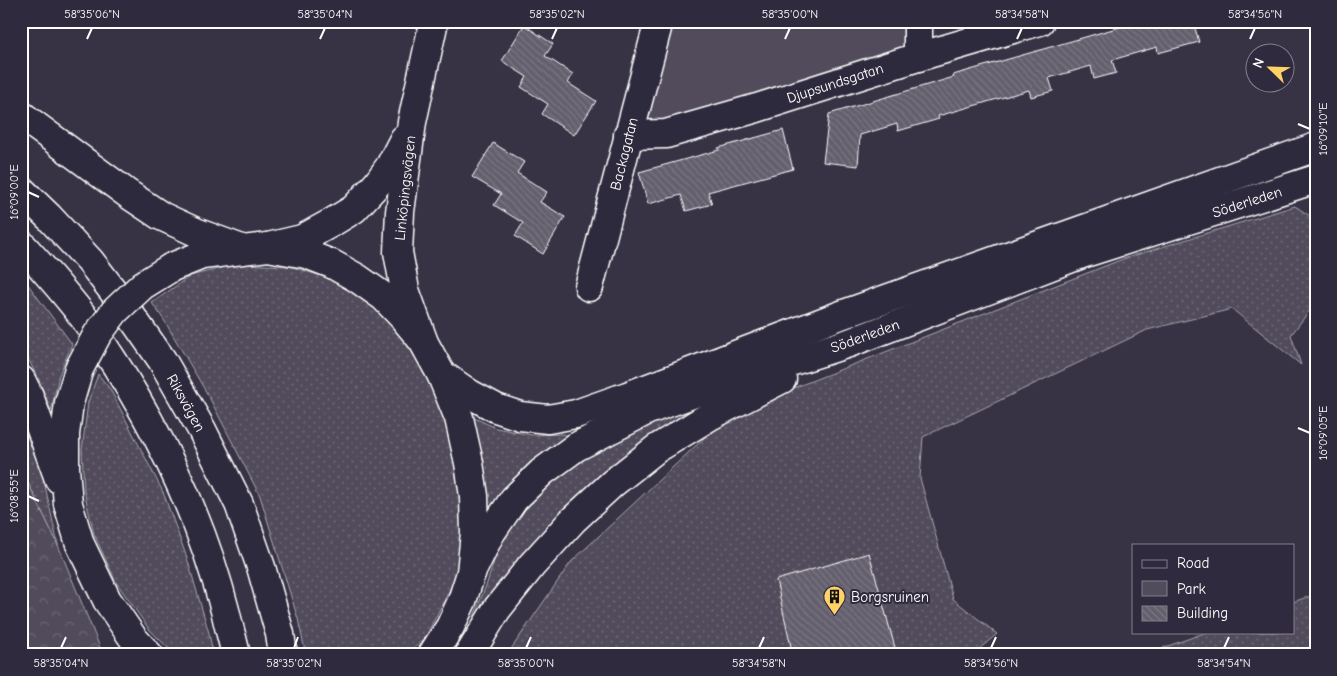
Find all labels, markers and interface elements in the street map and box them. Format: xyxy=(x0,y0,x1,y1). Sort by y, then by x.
text: 58°35'06"N xyxy=(64,7,120,21)
text: 58°35'04"N xyxy=(298,7,352,21)
text: 58°35'02"N xyxy=(529,7,585,21)
text: 58°35'00"N xyxy=(762,7,818,21)
text: 58°34'58"N xyxy=(995,7,1049,21)
text: 58°34'56"N xyxy=(1228,7,1282,21)
north arrow xyxy=(1244,42,1294,92)
text: N xyxy=(1249,56,1268,71)
street label: Djupsundsgatan xyxy=(784,59,886,107)
text: 16°09'10"E xyxy=(1316,103,1330,155)
street label: Backagatan xyxy=(606,116,642,192)
street label: Linköpingsvägen xyxy=(391,135,419,241)
text: 16°09'00"E xyxy=(7,164,21,220)
street label: Söderleden xyxy=(1210,182,1284,222)
street label: Söderleden xyxy=(828,315,902,357)
street label: Riksvägen xyxy=(163,371,209,435)
text: 16°09'05"E xyxy=(1316,406,1330,460)
text: 16°08'55"E xyxy=(7,469,21,523)
legend xyxy=(1132,544,1294,634)
text: Road xyxy=(1177,554,1209,572)
text: Park xyxy=(1177,580,1206,598)
building icon: Borgsruinen xyxy=(823,585,847,616)
place label: Borgsruinen xyxy=(851,588,929,606)
text: Building xyxy=(1177,604,1228,622)
text: 58°35'04"N xyxy=(34,656,88,670)
text: 58°35'02"N xyxy=(266,656,322,670)
text: 58°35'00"N xyxy=(498,656,554,670)
text: 58°34'58"N xyxy=(732,656,786,670)
text: 58°34'56"N xyxy=(964,656,1018,670)
text: 58°34'54"N xyxy=(1197,656,1251,670)

